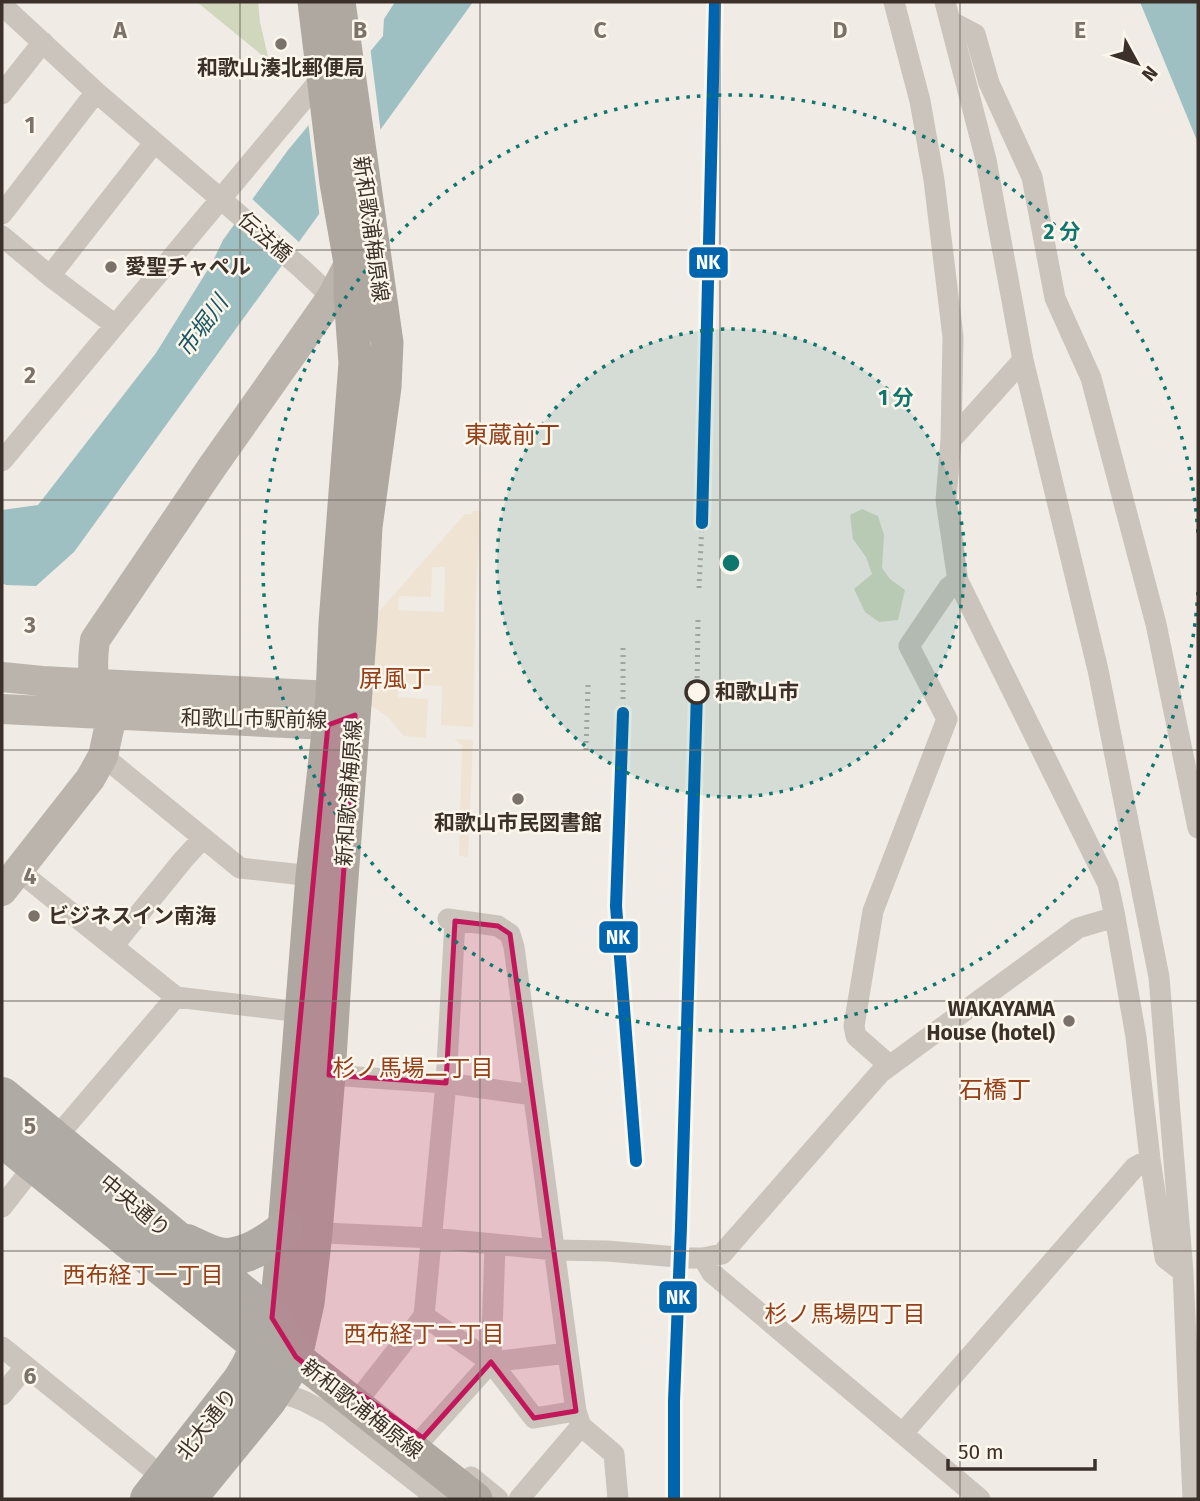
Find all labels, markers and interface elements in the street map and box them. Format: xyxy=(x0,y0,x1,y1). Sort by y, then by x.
text: A xyxy=(112,16,127,44)
text: B xyxy=(353,16,367,44)
text: C xyxy=(593,16,607,44)
text: D xyxy=(833,16,848,44)
text: E xyxy=(1074,16,1086,44)
north arrow xyxy=(1102,28,1172,98)
marker: 和歌山湊北郵便局 xyxy=(273,36,289,52)
place label: 和歌山湊北郵便局 xyxy=(197,55,365,81)
text: N xyxy=(1137,61,1163,86)
text: 1 xyxy=(25,111,35,139)
street label: 新和歌浦梅原線 xyxy=(348,154,394,304)
street label: 伝法橋 xyxy=(233,207,297,267)
text: 2 分 xyxy=(1044,219,1080,245)
line badge: NK xyxy=(688,246,729,279)
text: NK xyxy=(696,251,721,274)
place label: 愛聖チャペル xyxy=(125,254,251,280)
marker: 愛聖チャペル xyxy=(103,259,119,275)
water label: 市堀川 xyxy=(170,287,235,362)
text: 2 xyxy=(24,361,36,389)
text: 1 分 xyxy=(878,385,914,411)
district label: 東蔵前丁 xyxy=(464,421,560,449)
centre of rings xyxy=(719,551,743,575)
text: 3 xyxy=(23,611,36,639)
district label: 屏風丁 xyxy=(359,665,431,693)
place label: 和歌山市 xyxy=(715,679,799,705)
marker: 和歌山市 xyxy=(685,680,709,704)
street label: 和歌山市駅前線 xyxy=(180,705,328,733)
street label: 新和歌浦梅原線 xyxy=(331,719,367,867)
marker: 和歌山市民図書館 xyxy=(510,791,526,807)
place label: 和歌山市民図書館 xyxy=(434,810,602,836)
text: 4 xyxy=(24,862,37,890)
place label: ビジネスイン南海 xyxy=(48,903,216,929)
marker: ビジネスイン南海 xyxy=(26,908,42,924)
line badge: NK xyxy=(598,920,639,954)
text: NK xyxy=(606,926,631,949)
place label: WAKAYAMA House (hotel) xyxy=(926,996,1056,1046)
marker: WAKAYAMA House (hotel) xyxy=(1061,1013,1077,1029)
district label: 杉ノ馬場二丁目 xyxy=(333,1054,494,1082)
district label: 石橋丁 xyxy=(959,1076,1031,1104)
text: 5 xyxy=(24,1112,36,1140)
street label: 中央通り xyxy=(94,1169,176,1243)
district label: 西布経丁一丁目 xyxy=(63,1261,224,1289)
line badge: NK xyxy=(658,1280,698,1314)
text: NK xyxy=(666,1286,691,1309)
district label: 杉ノ馬場四丁目 xyxy=(765,1300,926,1328)
district label: 西布経丁二丁目 xyxy=(344,1320,505,1348)
street label: 新和歌浦梅原線 xyxy=(296,1354,428,1464)
text: 6 xyxy=(24,1362,37,1390)
street label: 北大通り xyxy=(171,1383,243,1465)
scale bar xyxy=(948,1428,1095,1472)
text: 50 m xyxy=(958,1439,1004,1465)

